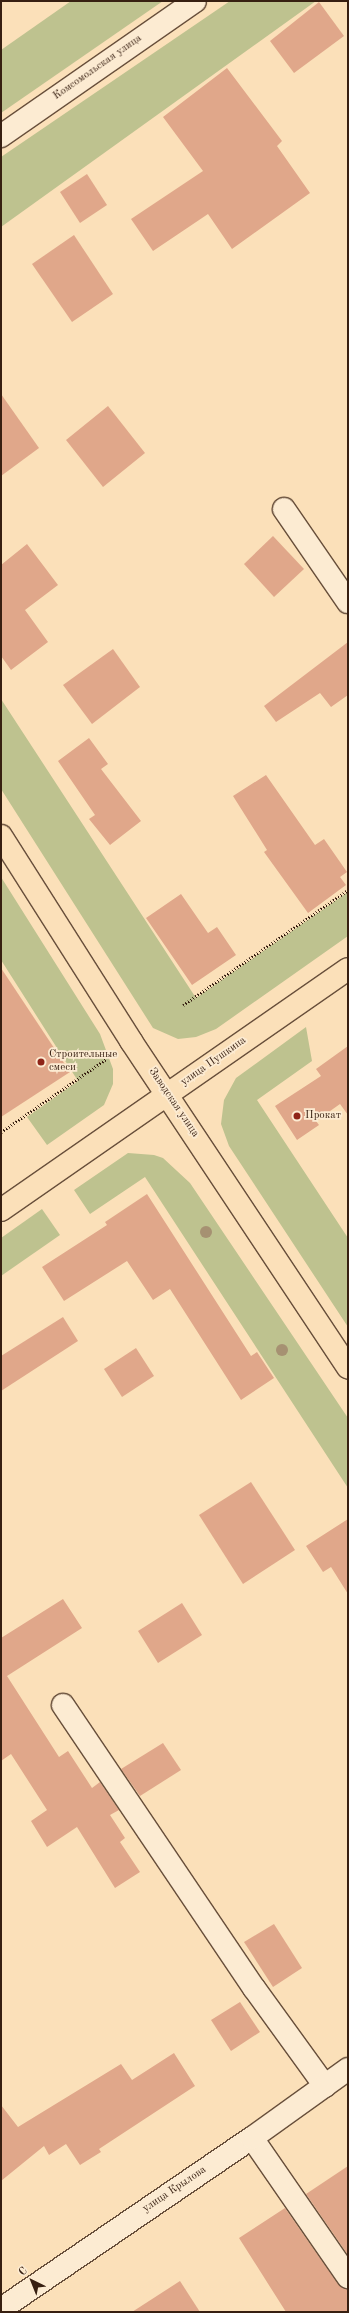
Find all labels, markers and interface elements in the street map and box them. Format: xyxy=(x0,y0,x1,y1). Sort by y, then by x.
street label: Комсомольская улица xyxy=(51,32,145,104)
street label: улица Пушкина xyxy=(179,1035,249,1089)
place label: Строительные смеси xyxy=(49,1049,117,1075)
marker: Строительные смеси xyxy=(36,1057,46,1067)
street label: Заводская улица xyxy=(145,1066,201,1140)
place label: Прокат xyxy=(305,1109,341,1123)
marker: Прокат xyxy=(292,1111,302,1121)
street label: улица Крылова xyxy=(141,2164,209,2216)
north arrow xyxy=(12,2261,52,2301)
text: С xyxy=(17,2265,30,2278)

